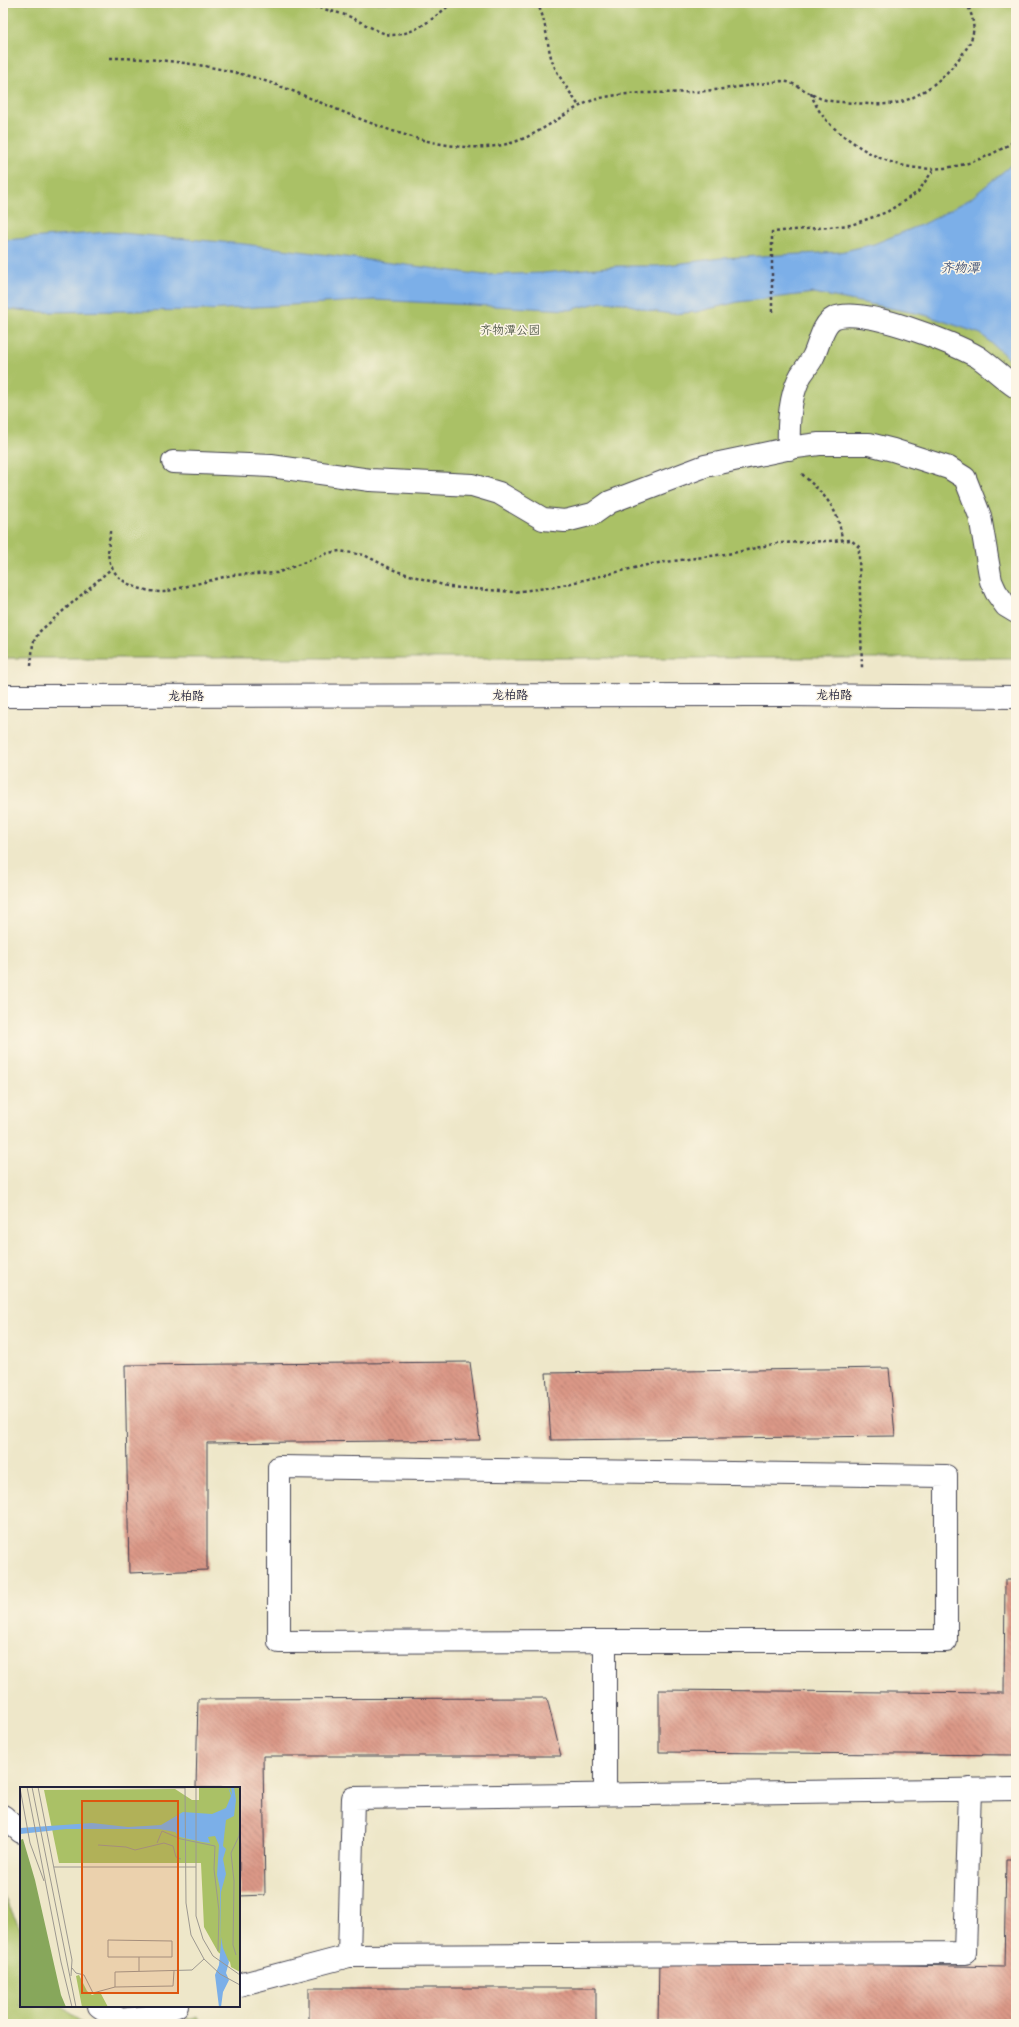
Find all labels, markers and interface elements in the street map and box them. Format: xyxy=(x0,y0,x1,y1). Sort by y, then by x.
water label: 齐物潭 xyxy=(940,259,980,277)
park label: 齐物潭公园 xyxy=(480,322,540,339)
street label: 龙柏路 xyxy=(492,687,528,704)
street label: 龙柏路 xyxy=(816,687,852,704)
street label: 龙柏路 xyxy=(168,688,204,705)
inset map xyxy=(20,1787,240,2007)

